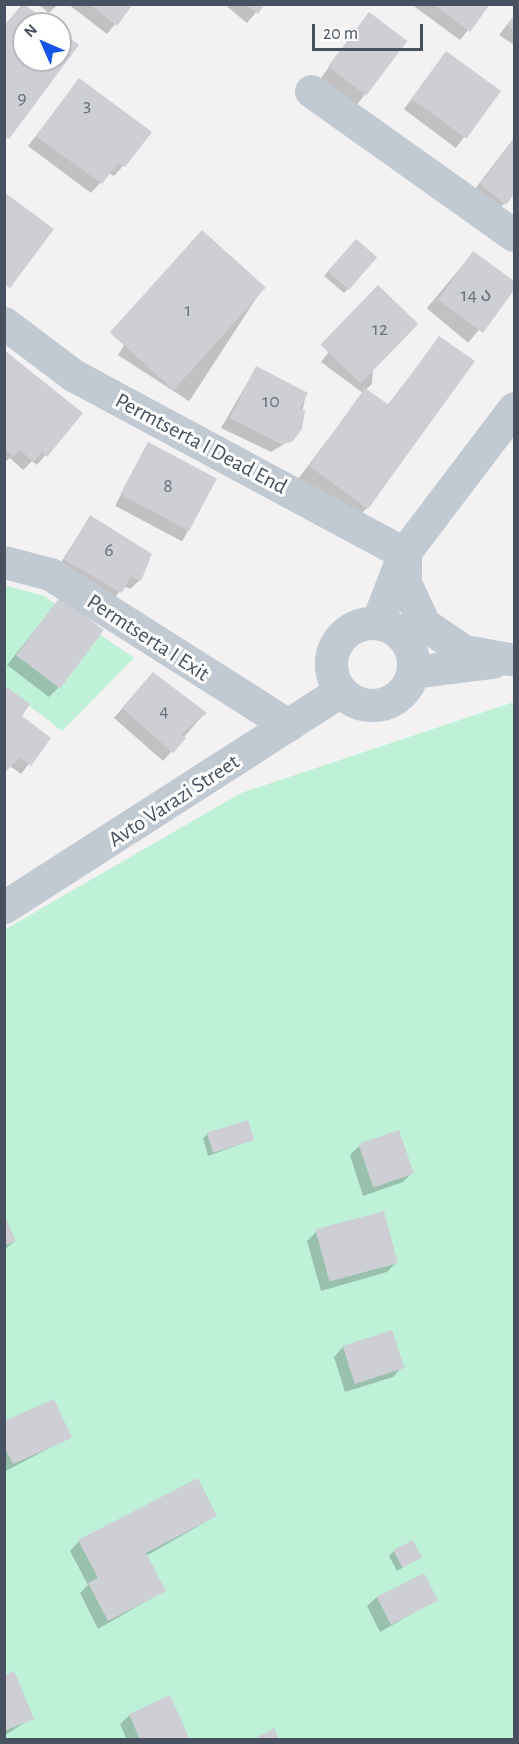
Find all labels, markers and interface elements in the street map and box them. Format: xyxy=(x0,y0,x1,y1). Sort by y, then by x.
north arrow xyxy=(12,12,72,72)
scale bar xyxy=(315,12,426,50)
text: N xyxy=(21,21,40,40)
text: 20 m xyxy=(323,25,358,43)
house number: 9 xyxy=(17,86,27,110)
house number: 3 xyxy=(83,93,91,117)
house number: 14 ა xyxy=(461,283,491,307)
house number: 1 xyxy=(185,298,191,322)
house number: 12 xyxy=(372,317,388,341)
street label: Permtserta I Dead End xyxy=(111,388,291,500)
house number: 10 xyxy=(262,389,280,413)
house number: 8 xyxy=(163,474,173,498)
house number: 6 xyxy=(104,538,114,562)
street label: Permtserta I Exit xyxy=(82,589,214,687)
house number: 4 xyxy=(159,699,169,723)
street label: Avto Varazi Street xyxy=(104,749,244,853)

